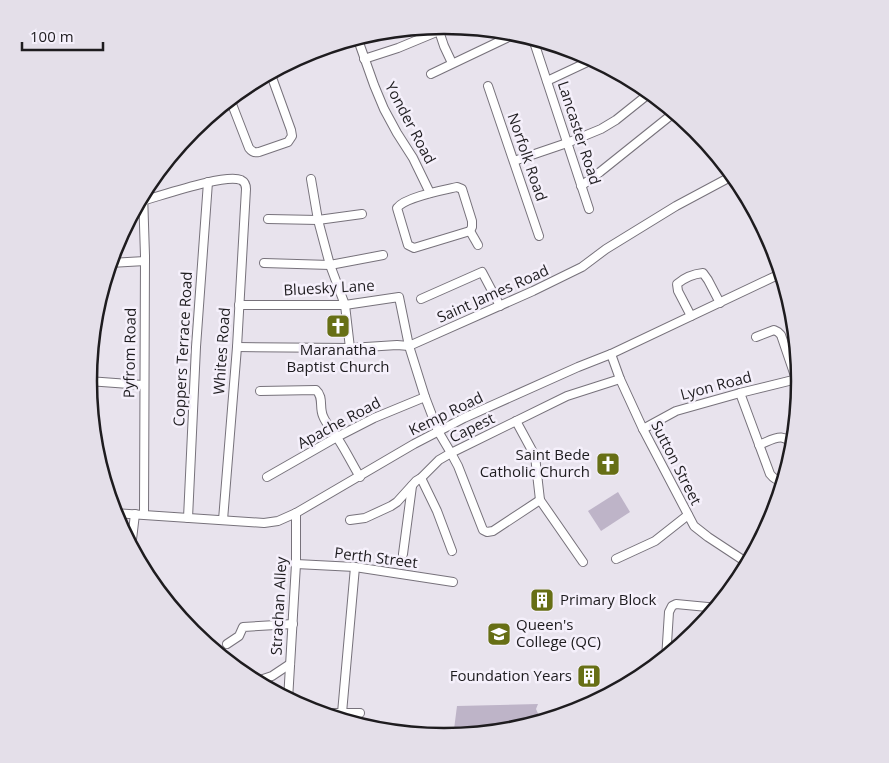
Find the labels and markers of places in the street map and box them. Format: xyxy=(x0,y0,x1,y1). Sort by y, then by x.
church icon: Maranatha Baptist Church xyxy=(325,313,351,339)
place label: Maranatha Baptist Church xyxy=(286,339,390,376)
place label: Saint Bede Catholic Church xyxy=(480,444,590,481)
church icon: Saint Bede Catholic Church xyxy=(595,451,621,477)
building icon: Primary Block xyxy=(529,587,555,613)
place label: Primary Block xyxy=(560,589,656,609)
place label: Queen's College (QC) xyxy=(516,614,601,651)
school or university icon: Queen's College (QC) xyxy=(486,621,512,647)
building icon: Foundation Years xyxy=(576,663,602,689)
place label: Foundation Years xyxy=(450,665,572,685)

